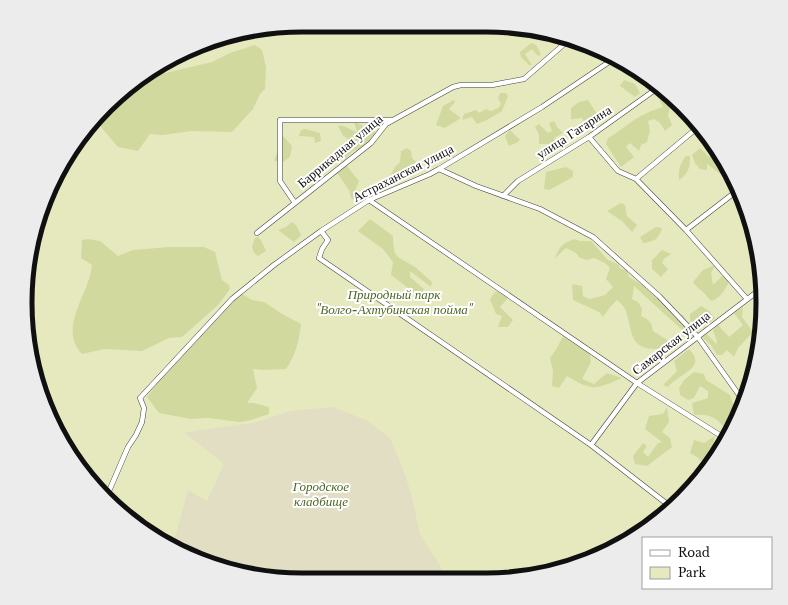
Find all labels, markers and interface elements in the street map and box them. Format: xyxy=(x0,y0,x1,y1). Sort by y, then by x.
street label: улица Гагарина xyxy=(533,101,615,163)
street label: Баррикадная улица xyxy=(294,110,386,192)
street label: Астраханская улица xyxy=(349,140,457,206)
park label: Природный парк "Волго-Ахтубинская пойма" xyxy=(316,286,474,318)
street label: Самарская улица xyxy=(629,307,714,379)
park label: Городское кладбище xyxy=(292,478,349,510)
legend xyxy=(642,537,772,589)
text: Road xyxy=(678,545,710,560)
text: Park xyxy=(678,565,706,580)

